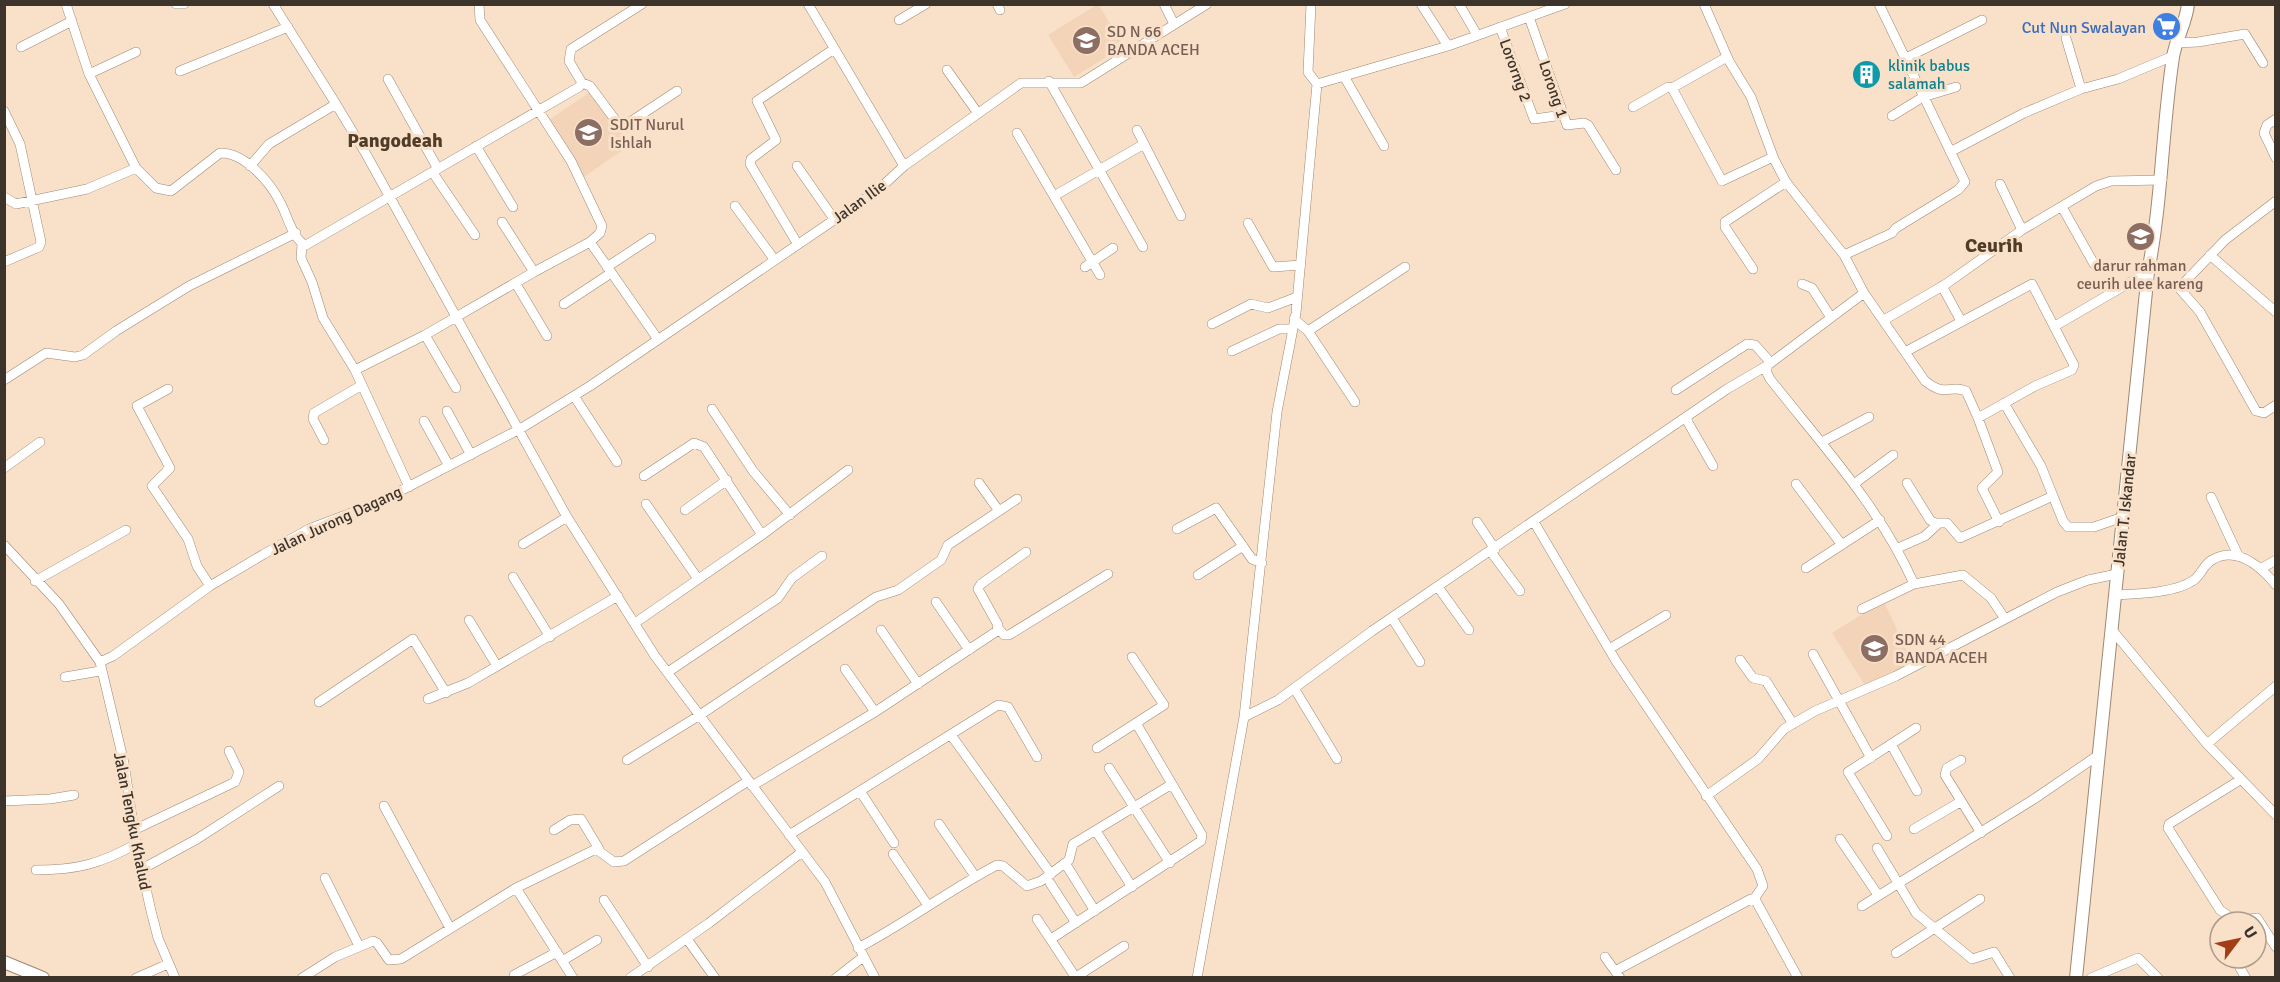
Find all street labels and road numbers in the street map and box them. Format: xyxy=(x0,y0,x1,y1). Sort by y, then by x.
street label: Lororng 2 xyxy=(1494,36,1536,104)
street label: Lorong 1 xyxy=(1534,58,1572,121)
street label: Jalan Ilie xyxy=(829,176,890,228)
street label: Jalan T. Iskandar xyxy=(2109,453,2141,567)
street label: Jalan Jurong Dagang xyxy=(268,482,405,560)
street label: Jalan Tengku Khalud xyxy=(109,751,155,892)

